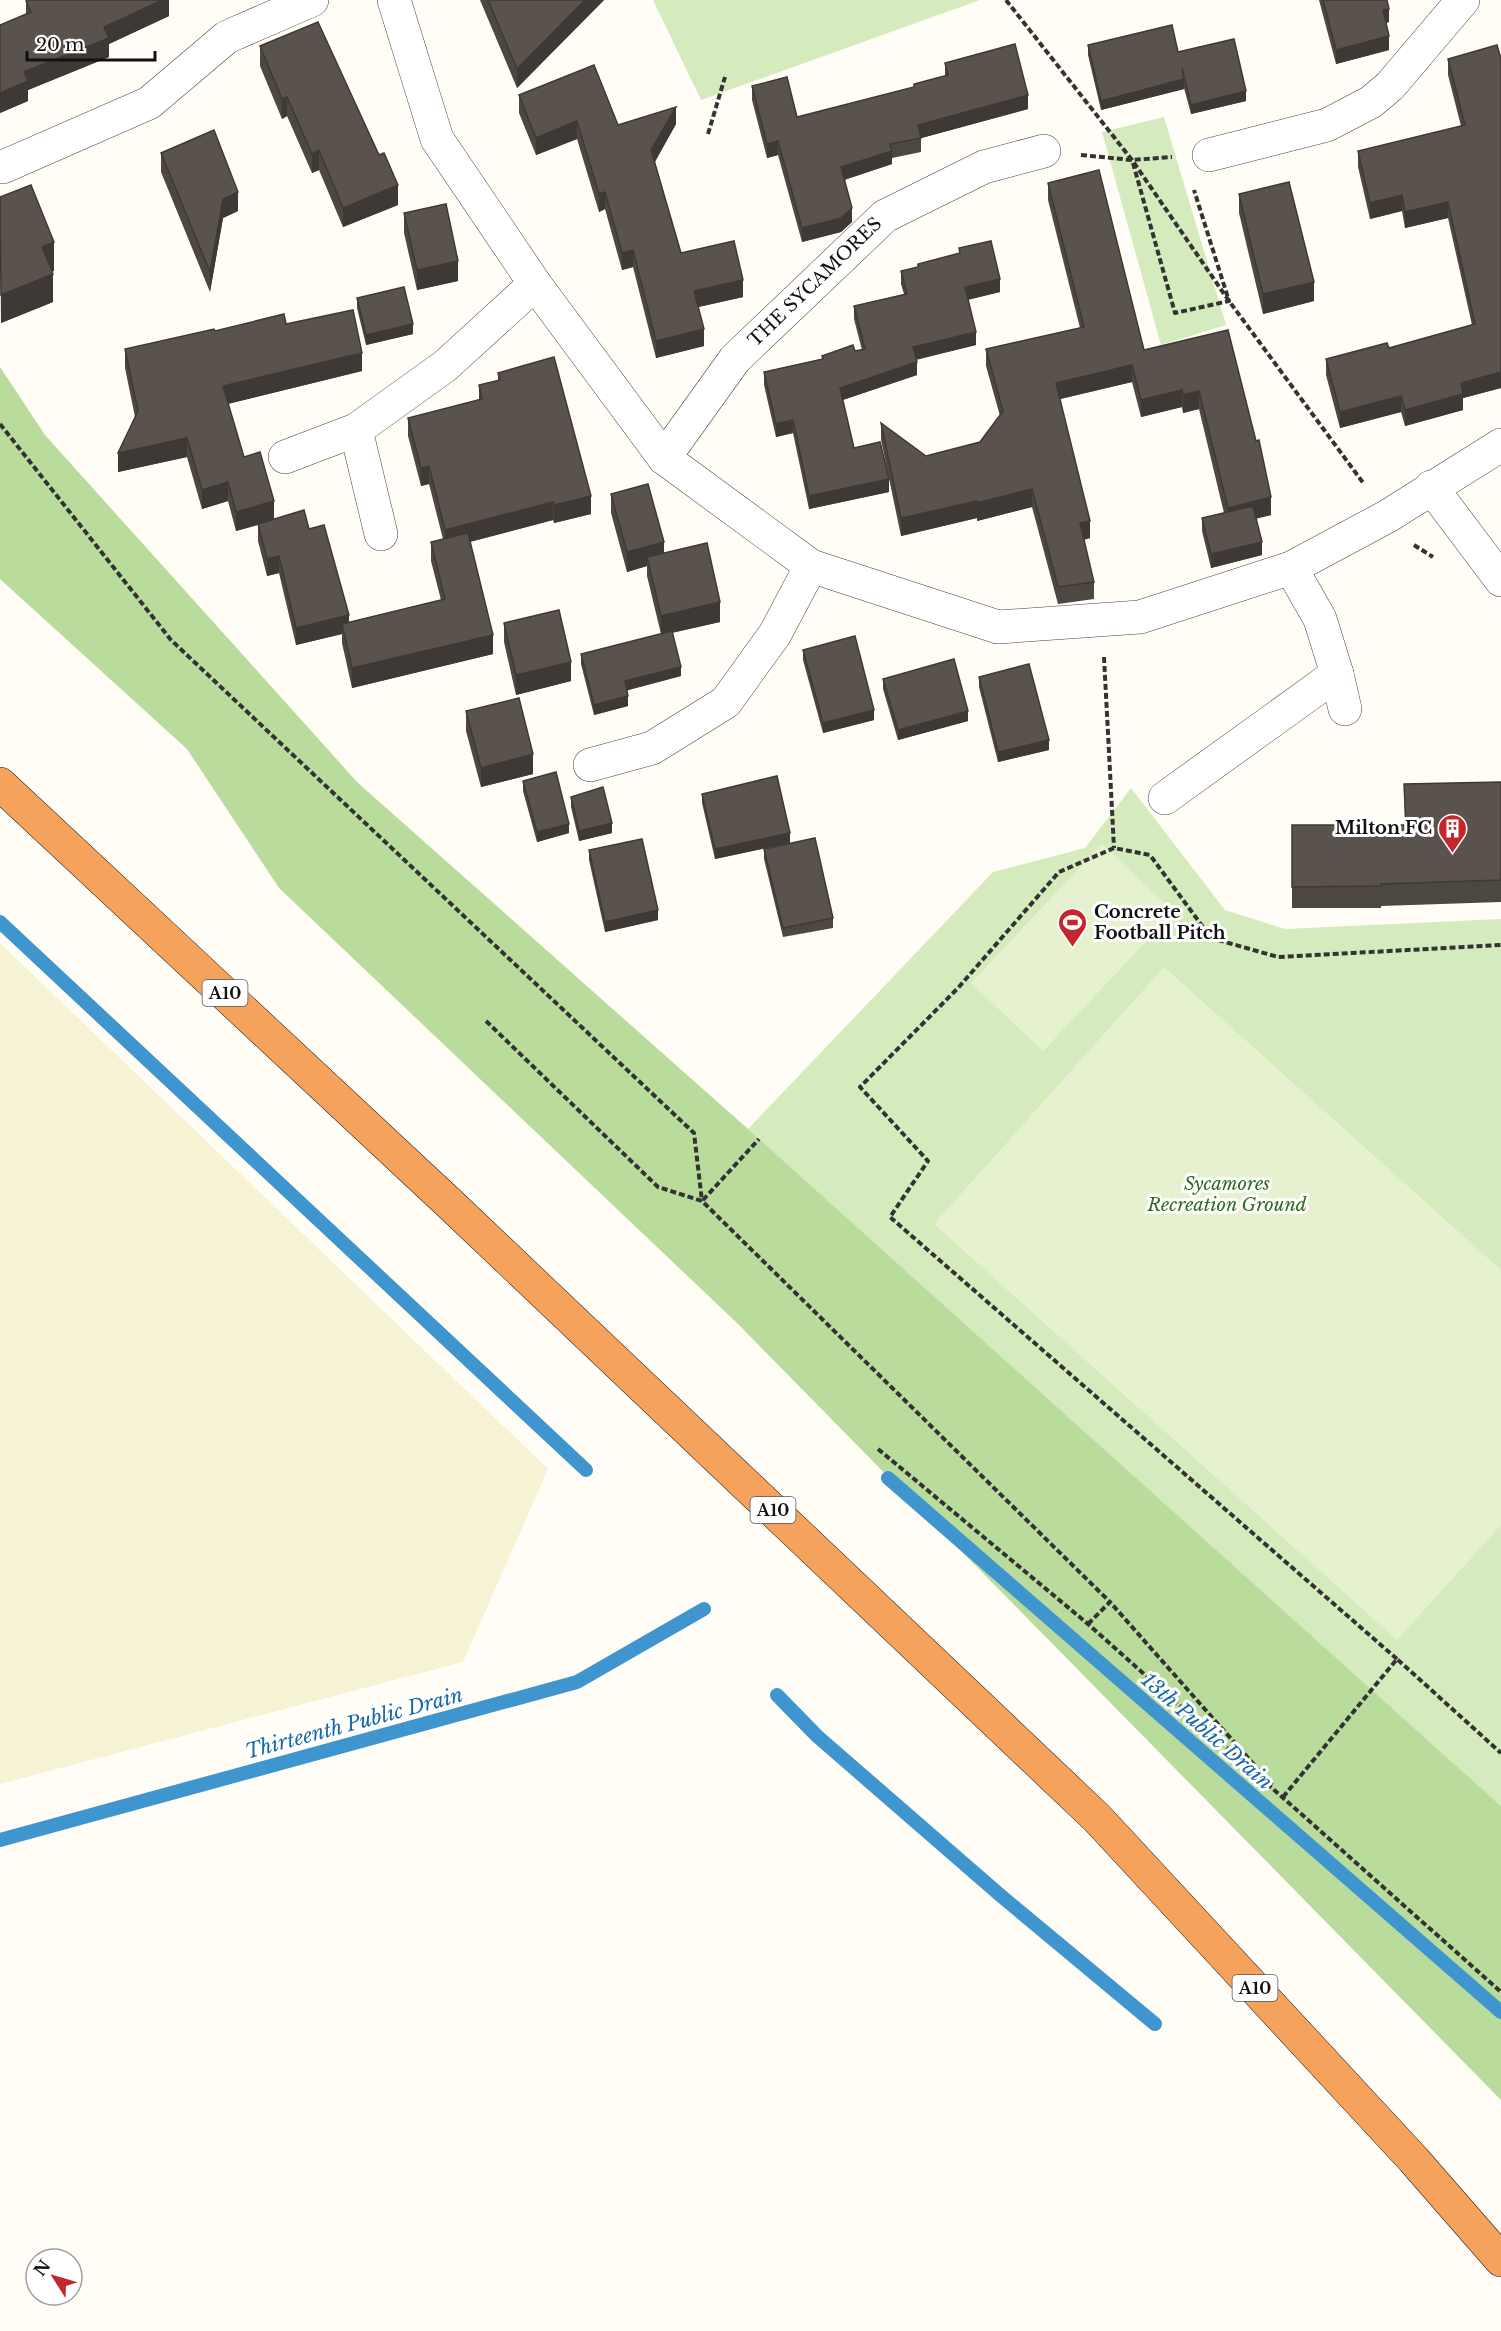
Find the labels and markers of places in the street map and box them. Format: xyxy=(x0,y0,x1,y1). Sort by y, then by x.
building icon: Milton FC xyxy=(1437,812,1469,854)
place label: Milton FC xyxy=(1335,817,1432,839)
place label: Concrete Football Pitch xyxy=(1094,901,1226,944)
sports icon: Concrete Football Pitch xyxy=(1057,906,1089,948)

